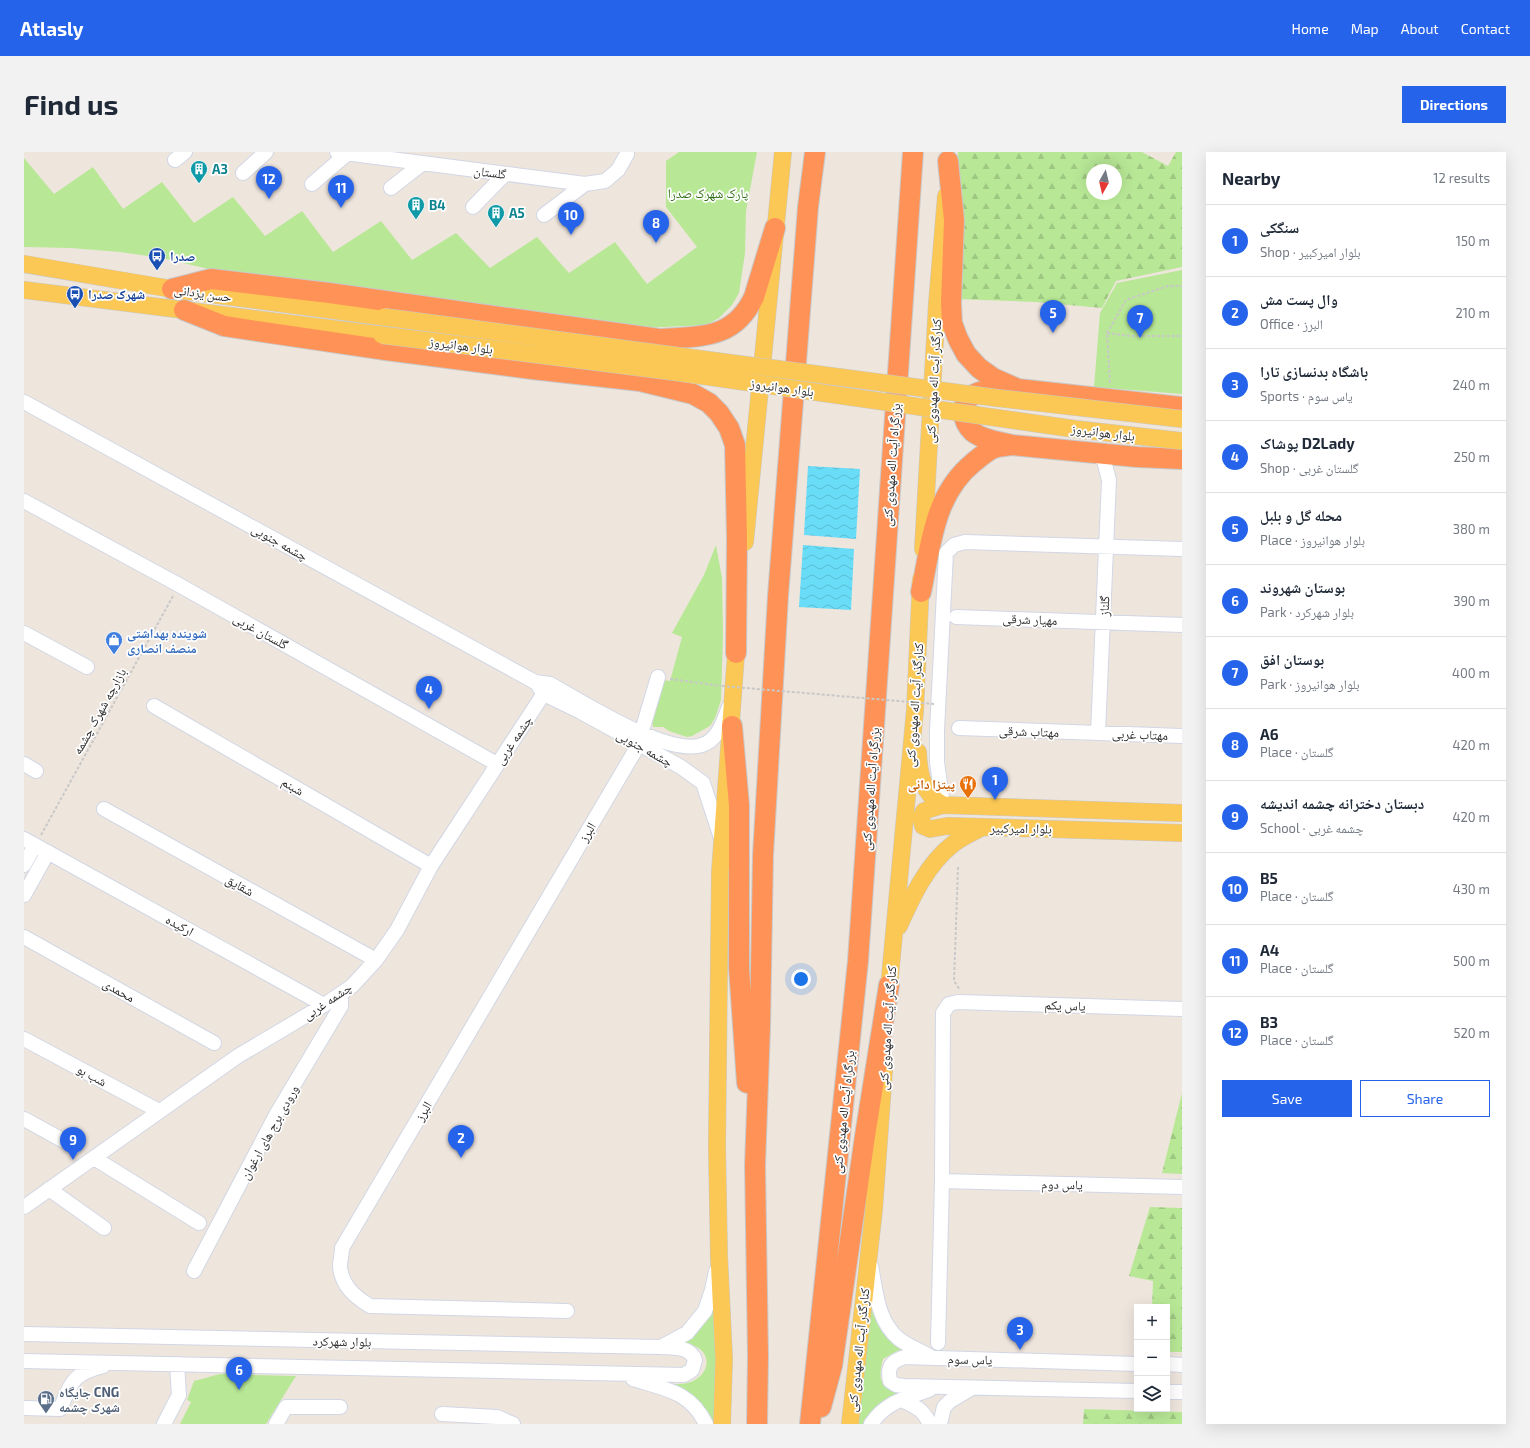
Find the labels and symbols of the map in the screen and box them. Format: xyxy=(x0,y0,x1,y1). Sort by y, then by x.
building icon: A3 xyxy=(189,159,209,184)
place label: A3 xyxy=(212,161,228,177)
street label: گلستان xyxy=(473,162,508,183)
north arrow xyxy=(1086,164,1122,200)
pin: 12 xyxy=(256,166,282,199)
pin: 11 xyxy=(328,175,354,208)
park label: پارک شهرک صدرا xyxy=(668,185,748,202)
building icon: B4 xyxy=(406,195,426,220)
place label: B4 xyxy=(429,197,446,213)
pin: 10 xyxy=(558,202,584,235)
building icon: A5 xyxy=(486,203,506,228)
place label: A5 xyxy=(509,205,525,221)
pin: 8 xyxy=(643,210,669,243)
bus stop icon: صدرا xyxy=(147,246,167,271)
place label: صدرا xyxy=(170,248,195,264)
street label: حسن یزدانی xyxy=(173,281,233,306)
bus stop icon: شهرک صدرا xyxy=(65,284,85,309)
place label: شهرک صدرا xyxy=(88,286,145,302)
pin: 5 xyxy=(1040,300,1066,333)
pin: 7 xyxy=(1127,305,1153,338)
street label: کنارگذر آیت اله مهدوی کنی xyxy=(922,318,945,444)
street label: بلوار هوانیروز xyxy=(427,333,494,358)
street label: بلوار هوانیروز xyxy=(748,374,815,400)
street label: بزرگراه آیت اله مهدوی کنی xyxy=(879,403,904,527)
street label: بلوار هوانیروز xyxy=(1069,420,1136,445)
street label: چشمه جنوبی xyxy=(249,520,311,565)
street label: گلناز xyxy=(1096,595,1113,618)
street label: گلستان غربی xyxy=(230,609,292,654)
street label: مهیار شرقی xyxy=(1002,610,1058,629)
place label: شوینده بهداشتی منصف انصاری xyxy=(127,625,207,656)
shop icon: شوینده بهداشتی منصف انصاری xyxy=(104,630,124,655)
street label: کنارگذر آیت اله مهدوی کنی xyxy=(902,642,927,768)
street label: بازارچه شهرک چشمه xyxy=(69,665,130,757)
pin: 4 xyxy=(416,676,442,709)
street label: چشمه غربی xyxy=(491,713,536,768)
street label: مهتاب شرقی xyxy=(999,722,1059,741)
street label: مهتاب غربی xyxy=(1112,725,1168,744)
street label: چشمه جنوبی xyxy=(614,726,676,771)
street label: بزرگراه آیت اله مهدوی کنی xyxy=(858,727,883,851)
pin: 1 xyxy=(982,767,1008,800)
street label: شبنم xyxy=(279,773,307,800)
restaurant icon: پیتزا دانی xyxy=(958,774,978,799)
place label: پیتزا دانی xyxy=(908,776,955,793)
street label: البرز xyxy=(575,819,600,846)
street label: بلوار امیرکبیر xyxy=(989,819,1052,838)
street label: شقایق xyxy=(223,871,257,900)
street label: ارکیده xyxy=(163,911,197,940)
street label: کنارگذر آیت اله مهدوی کنی xyxy=(875,965,900,1091)
your location xyxy=(791,969,811,989)
street label: محمدی xyxy=(100,975,138,1006)
street label: چشمه غربی xyxy=(300,979,355,1024)
street label: یاس یکم xyxy=(1044,996,1086,1015)
street label: بزرگراه آیت اله مهدوی کنی xyxy=(829,1050,858,1174)
street label: شب بو xyxy=(74,1060,110,1090)
street label: ورودی برج های ارغوان xyxy=(236,1082,303,1183)
street label: البرز xyxy=(411,1098,436,1125)
pin: 2 xyxy=(448,1125,474,1158)
pin: 9 xyxy=(60,1127,86,1160)
street label: یاس دوم xyxy=(1041,1176,1083,1193)
street label: کنارگذر آیت اله مهدوی کنی xyxy=(844,1286,874,1413)
pin: 3 xyxy=(1007,1317,1033,1350)
street label: بلوار شهرکرد xyxy=(313,1332,371,1351)
street label: یاس سوم xyxy=(947,1351,993,1368)
pin: 6 xyxy=(226,1357,252,1390)
place label: جایگاه CNG شهرک چشمه xyxy=(59,1384,120,1416)
fuel station icon: جایگاه CNG شهرک چشمه xyxy=(36,1389,56,1414)

